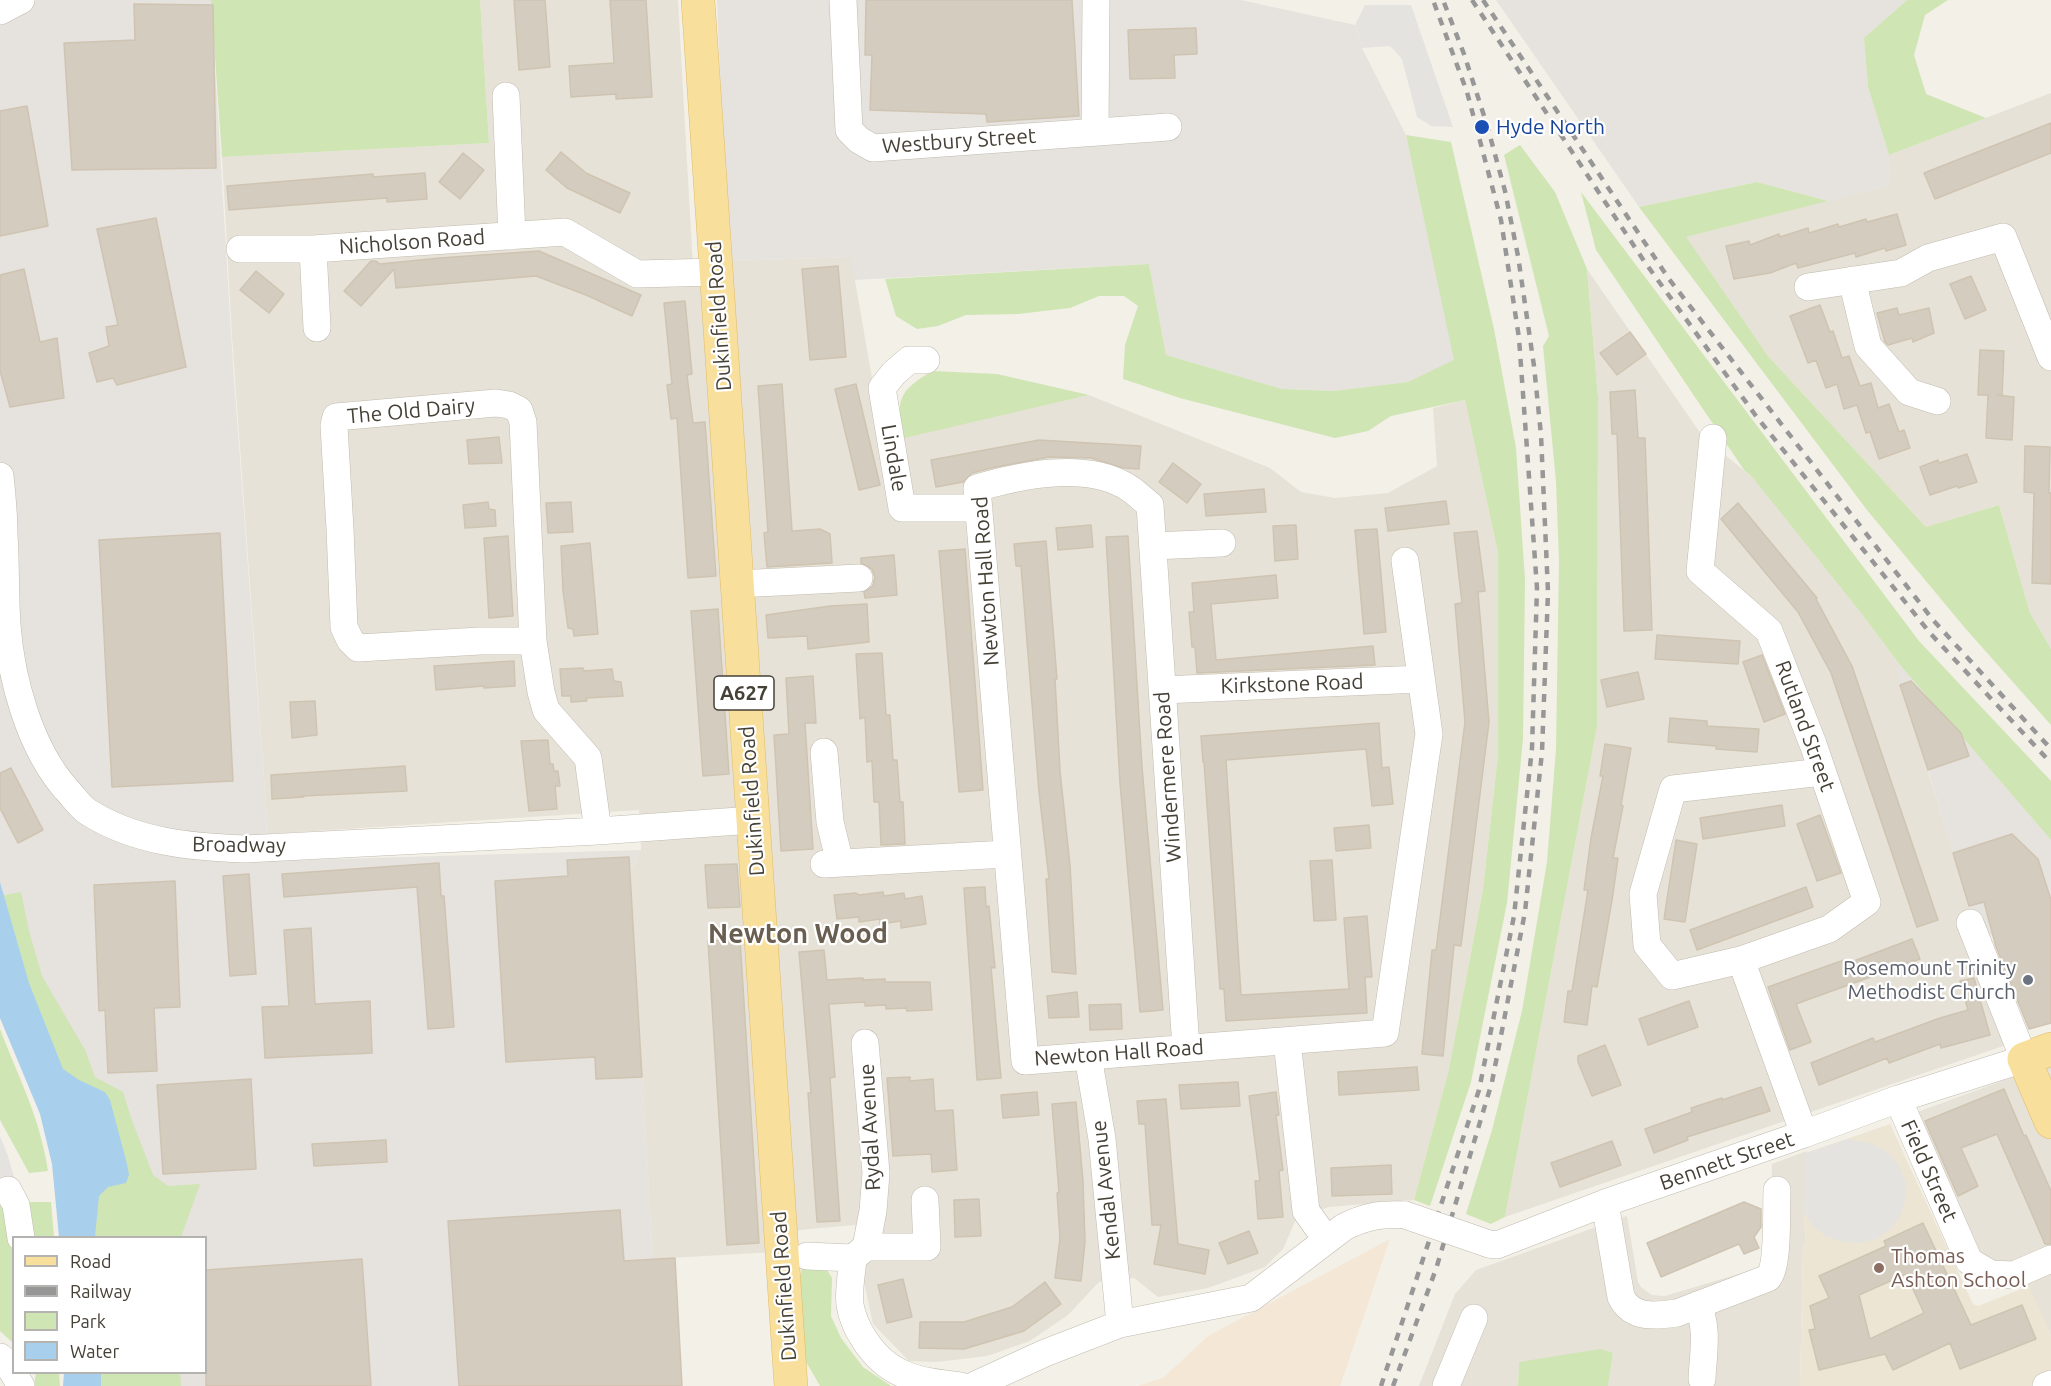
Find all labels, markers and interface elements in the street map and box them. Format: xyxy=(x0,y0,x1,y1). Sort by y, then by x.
place label: Hyde North xyxy=(1496,114,1605,140)
marker: Hyde North xyxy=(1473,118,1491,136)
street label: Westbury Street xyxy=(881,123,1037,159)
street label: Nicholson Road xyxy=(338,224,486,260)
street label: Dukinfield Road xyxy=(701,240,737,392)
street label: The Old Dairy xyxy=(346,393,476,429)
street label: Lindale xyxy=(876,422,912,494)
street label: Newton Hall Road xyxy=(968,495,1004,667)
street label: Rutland Street xyxy=(1770,657,1840,795)
street label: Kirkstone Road xyxy=(1220,669,1364,699)
road number: A627 xyxy=(714,676,774,710)
street label: Windermere Road xyxy=(1149,691,1187,863)
street label: Dukinfield Road xyxy=(734,725,770,877)
street label: Broadway xyxy=(192,832,286,858)
district label: Newton Wood xyxy=(708,918,888,950)
place label: Rosemount Trinity Methodist Church xyxy=(1843,955,2016,1005)
marker: Rosemount Trinity Methodist Church xyxy=(2021,973,2035,987)
street label: Newton Hall Road xyxy=(1033,1035,1205,1071)
street label: Rydal Avenue xyxy=(854,1063,886,1191)
street label: Field Street xyxy=(1895,1116,1963,1226)
street label: Kendal Avenue xyxy=(1086,1119,1126,1261)
street label: Bennett Street xyxy=(1656,1126,1798,1196)
street label: Dukinfield Road xyxy=(766,1210,802,1362)
legend xyxy=(12,1236,207,1374)
place label: Thomas Ashton School xyxy=(1891,1243,2026,1293)
text: Road xyxy=(70,1251,112,1271)
marker: Thomas Ashton School xyxy=(1872,1261,1886,1275)
text: Railway xyxy=(70,1281,131,1301)
text: Park xyxy=(70,1311,106,1331)
text: Water xyxy=(70,1341,119,1361)

